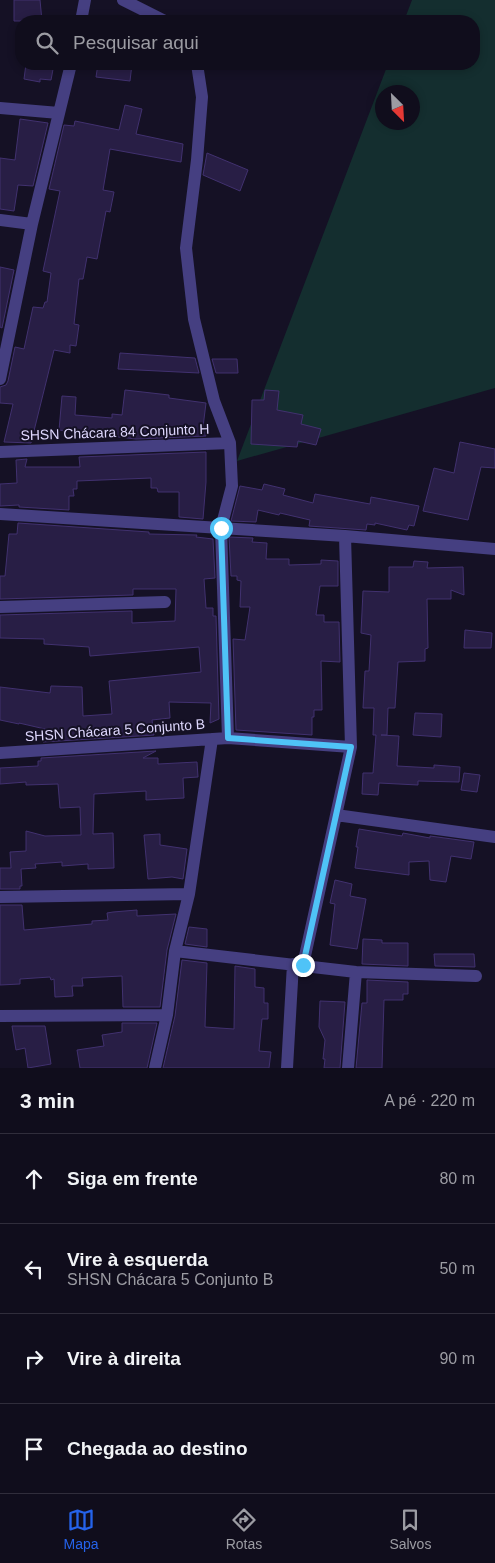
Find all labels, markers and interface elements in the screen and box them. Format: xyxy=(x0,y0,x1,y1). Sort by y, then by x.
search box xyxy=(15,15,480,70)
icon: search xyxy=(33,29,61,57)
text: Pesquisar aqui xyxy=(73,32,199,53)
north arrow xyxy=(375,85,420,130)
street label: SHSN Chácara 84 Conjunto H xyxy=(20,421,210,443)
route start xyxy=(210,517,233,540)
street label: SHSN Chácara 5 Conjunto B xyxy=(24,716,206,744)
route end xyxy=(292,954,315,977)
text: 3 min xyxy=(20,1089,75,1112)
text: A pé · 220 m xyxy=(384,1092,475,1109)
icon: ahead xyxy=(20,1165,48,1193)
text: Siga em frente xyxy=(67,1168,198,1189)
text: 80 m xyxy=(439,1170,475,1187)
text: Vire à esquerda xyxy=(67,1249,208,1270)
icon: left xyxy=(20,1255,48,1283)
text: 50 m xyxy=(439,1260,475,1277)
text: SHSN Chácara 5 Conjunto B xyxy=(67,1271,273,1288)
icon: right xyxy=(20,1345,48,1373)
text: Vire à direita xyxy=(67,1348,181,1369)
text: 90 m xyxy=(439,1350,475,1367)
icon: arrive xyxy=(20,1435,48,1463)
text: Chegada ao destino xyxy=(67,1438,248,1459)
tab: Mapa xyxy=(64,1506,99,1552)
tab: Rotas xyxy=(226,1506,262,1552)
tab: Salvos xyxy=(389,1506,431,1552)

